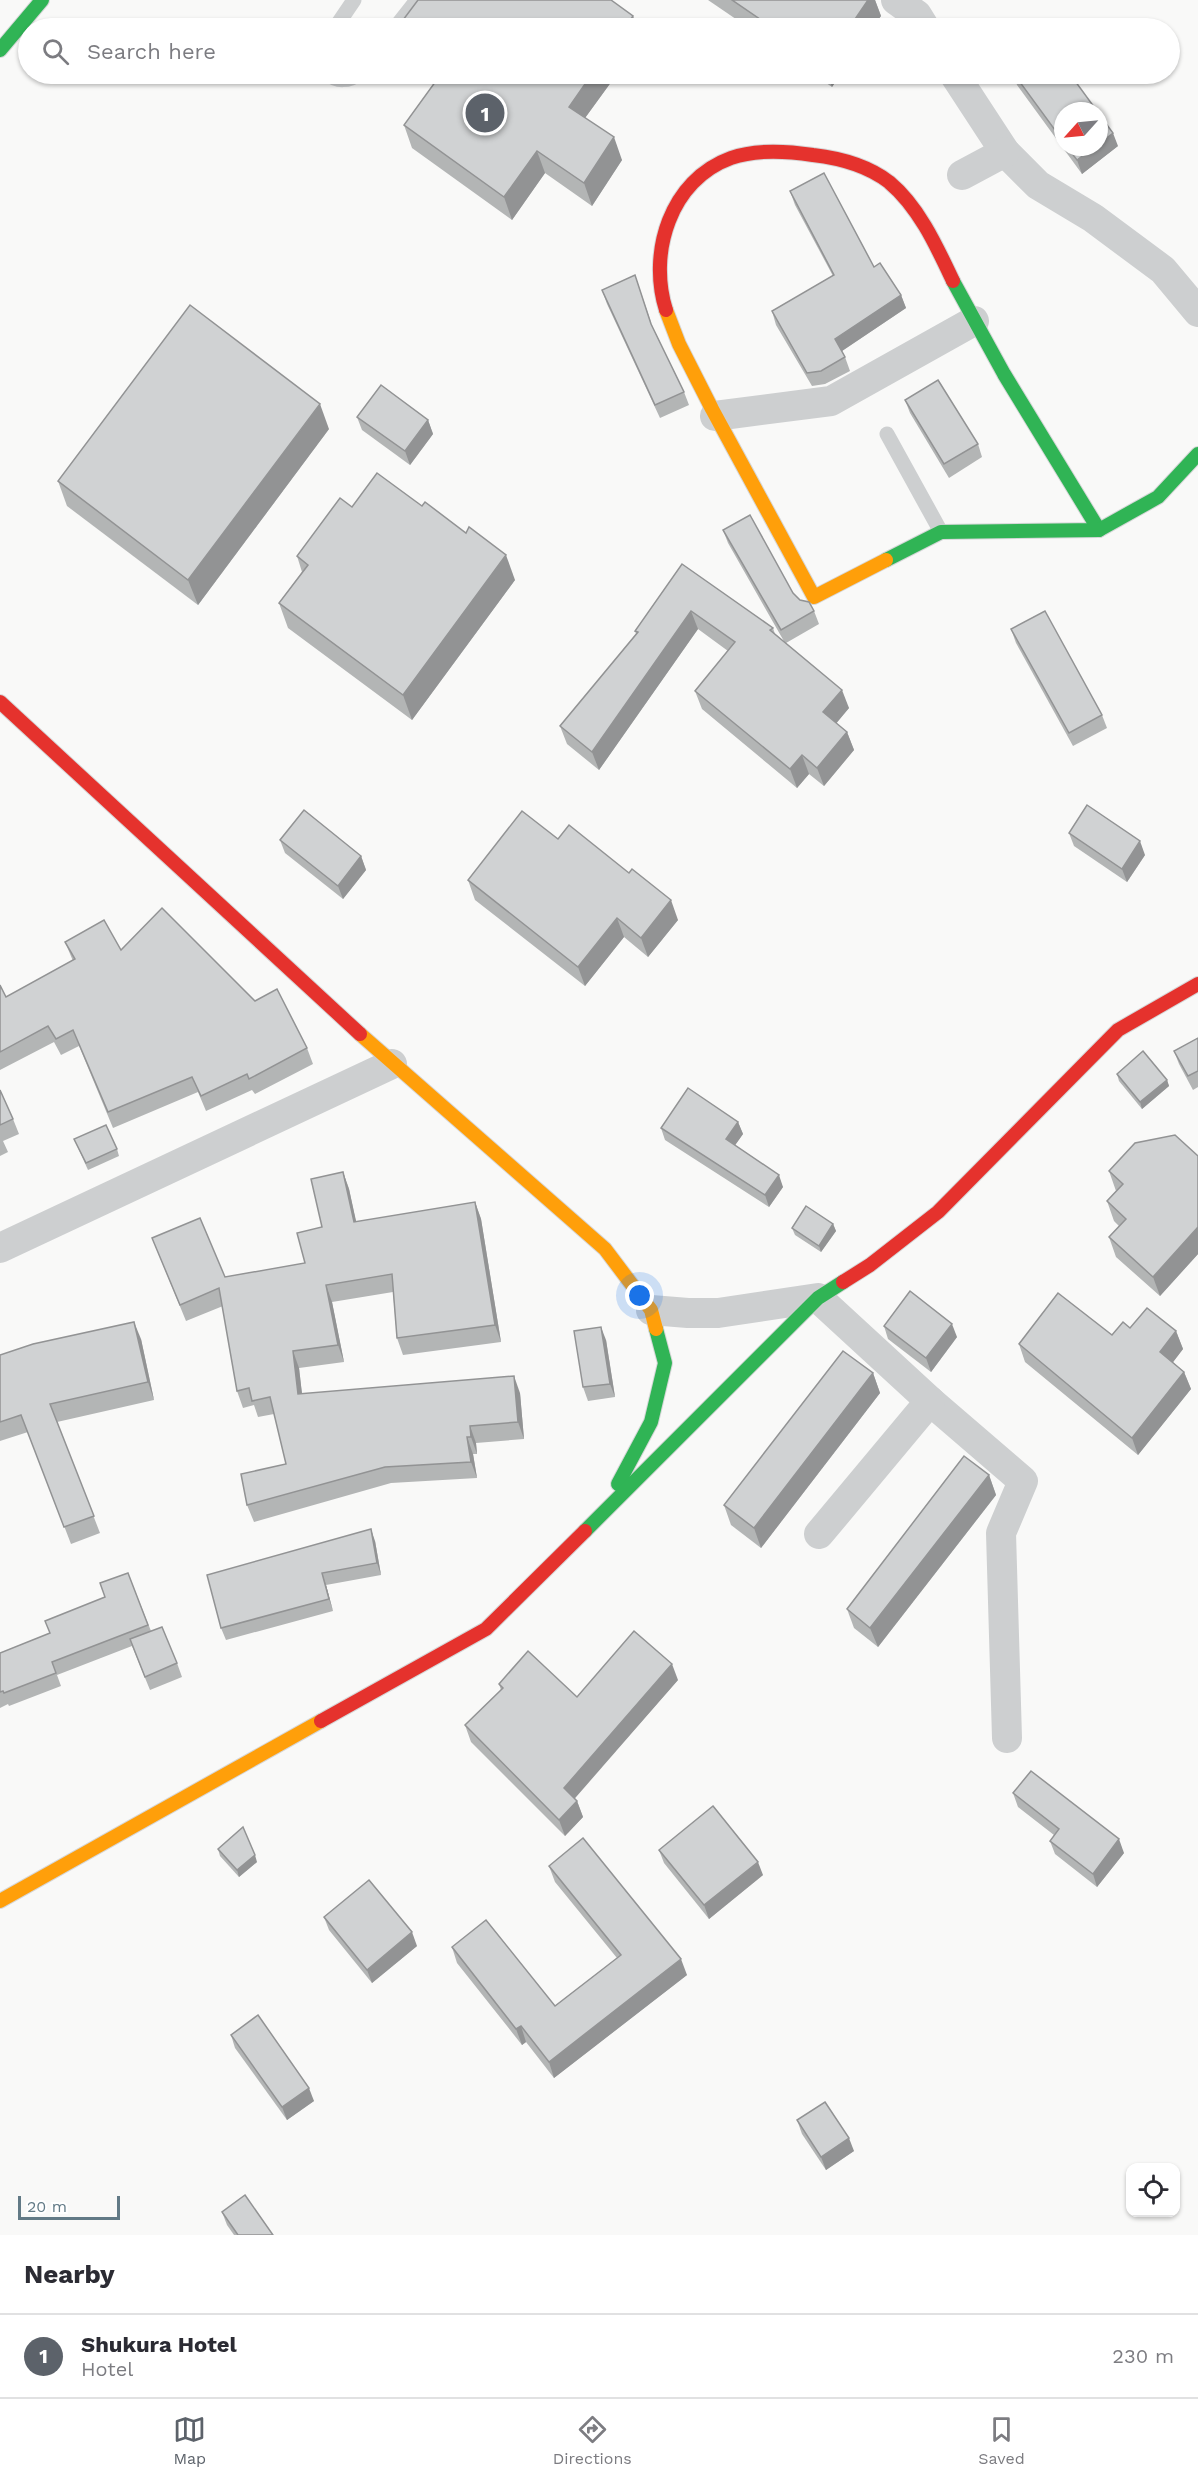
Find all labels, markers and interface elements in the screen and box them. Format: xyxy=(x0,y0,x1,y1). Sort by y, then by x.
search box xyxy=(18,18,1180,84)
icon: search xyxy=(39,35,72,68)
text: Search here xyxy=(87,39,216,64)
pin: 1 xyxy=(466,90,504,136)
north arrow xyxy=(1054,102,1108,156)
your location xyxy=(625,1281,654,1310)
map controls xyxy=(1126,2163,1180,2217)
button: locate xyxy=(1126,2163,1180,2217)
scale bar xyxy=(18,2193,120,2220)
text: 20 m xyxy=(27,2197,67,2216)
text: Nearby xyxy=(24,2259,115,2289)
text: Shukura Hotel xyxy=(81,2332,237,2357)
text: 1 xyxy=(39,2344,48,2368)
text: 230 m xyxy=(1112,2344,1174,2368)
text: Hotel xyxy=(81,2357,133,2381)
tab: Map xyxy=(173,2413,206,2468)
tab: Directions xyxy=(553,2413,632,2468)
tab: Saved xyxy=(978,2413,1025,2468)

